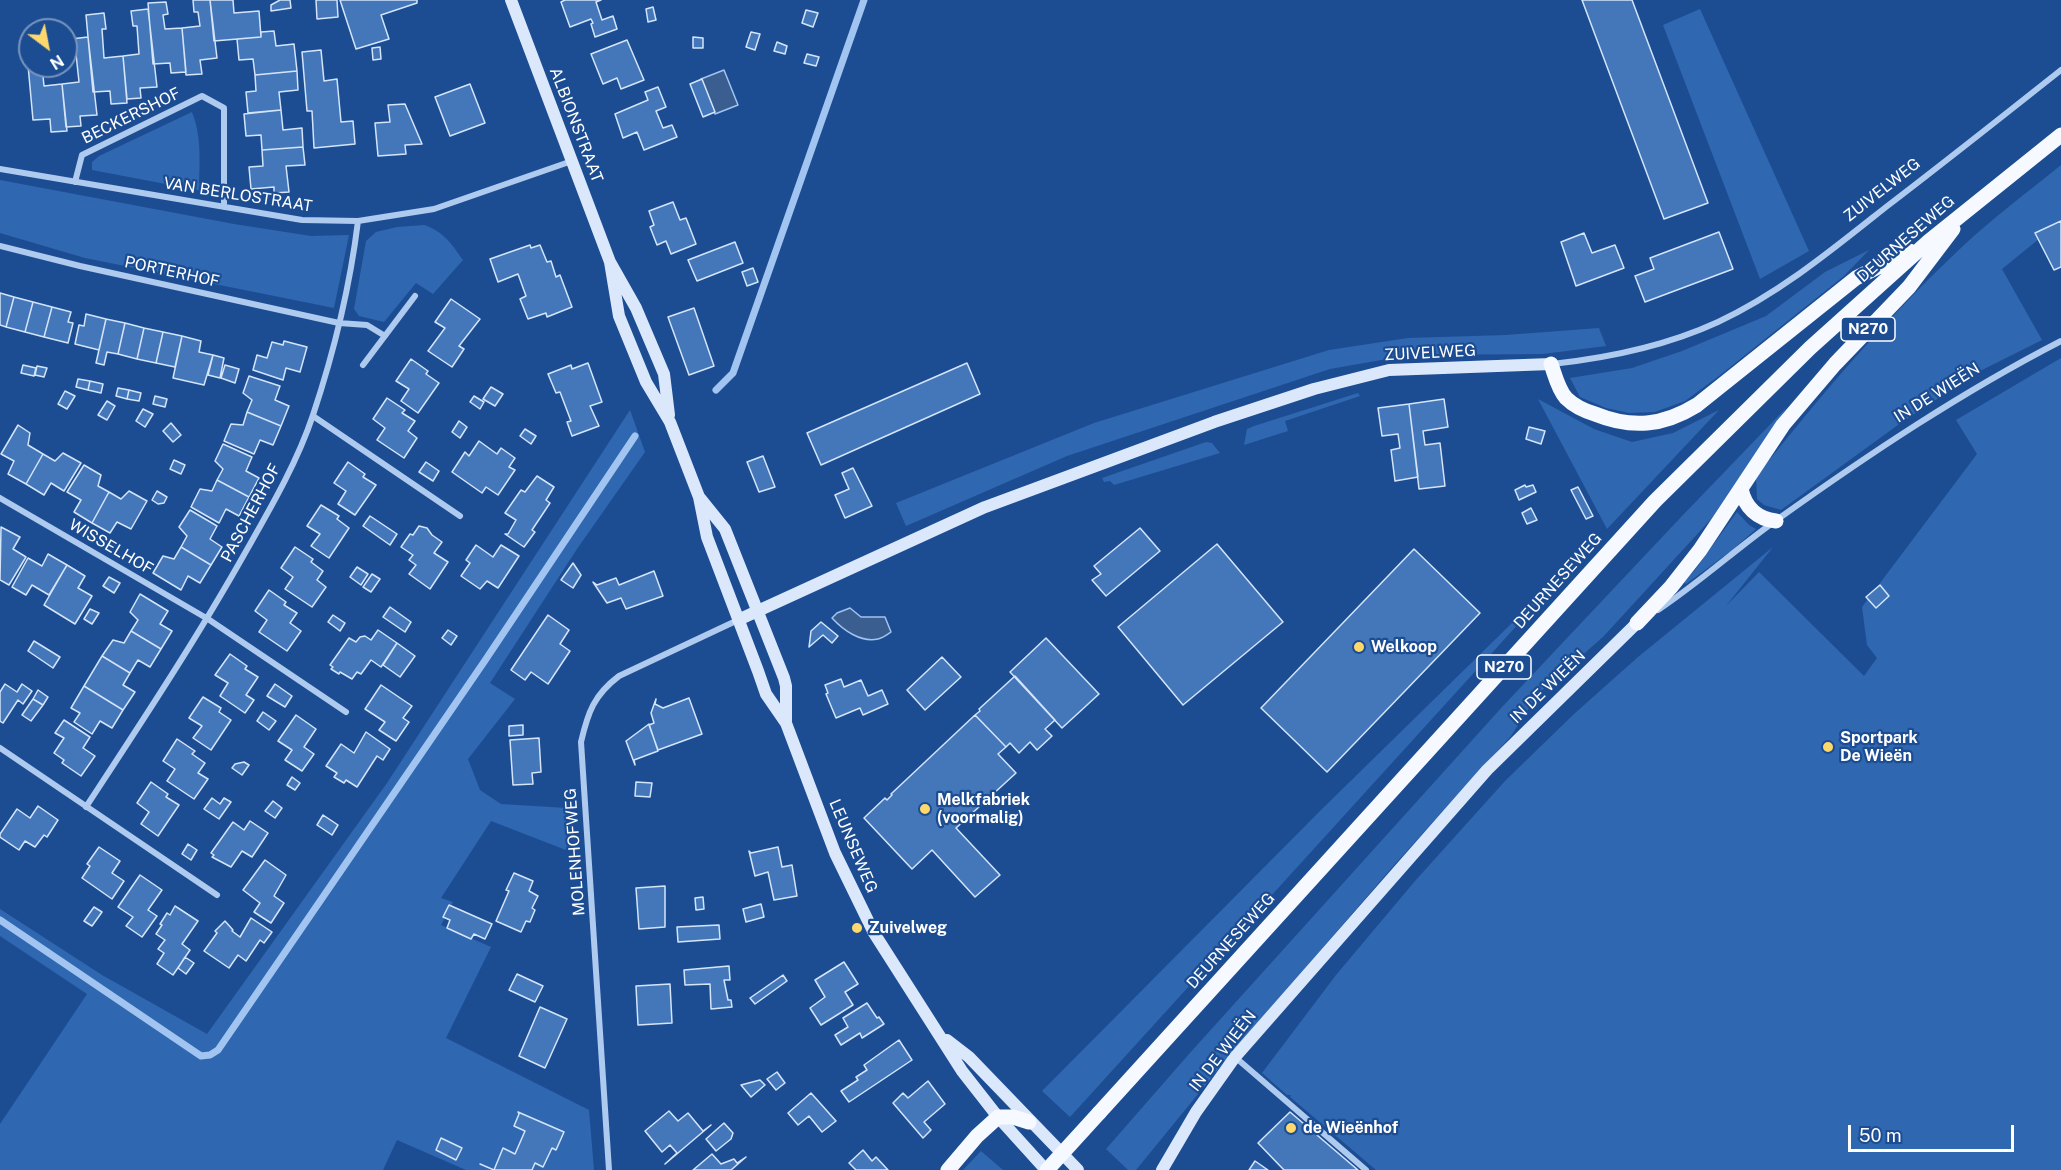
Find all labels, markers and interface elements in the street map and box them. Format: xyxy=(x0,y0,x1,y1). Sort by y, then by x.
north arrow xyxy=(18,18,78,78)
text: N xyxy=(46,51,67,73)
street label: ALBIONSTRAAT xyxy=(545,65,607,185)
street label: BECKERSHOF xyxy=(79,84,183,148)
street label: ZUIVELWEG xyxy=(1840,154,1924,226)
street label: VAN BERLOSTRAAT xyxy=(162,174,314,216)
street label: DEURNESEWEG xyxy=(1853,192,1959,286)
street label: PORTERHOF xyxy=(123,253,221,291)
road number: N270 xyxy=(1841,317,1895,341)
street label: ZUIVELWEG xyxy=(1384,341,1476,365)
street label: IN DE WIEËN xyxy=(1891,359,1983,427)
street label: PASCHERHOF xyxy=(217,461,285,565)
street label: WISSELHOF xyxy=(65,515,157,579)
street label: DEURNESEWEG xyxy=(1510,529,1606,633)
place label: Welkoop xyxy=(1371,637,1437,657)
marker: Welkoop xyxy=(1352,640,1366,654)
street label: IN DE WIEËN xyxy=(1506,646,1590,728)
road number: N270 xyxy=(1477,655,1531,679)
place label: Sportpark De Wieën xyxy=(1840,728,1918,766)
marker: Sportpark De Wieën xyxy=(1821,740,1835,754)
street label: MOLENHOFWEG xyxy=(561,788,589,916)
place label: Melkfabriek (voormalig) xyxy=(937,790,1030,828)
street label: LEUNSEWEG xyxy=(825,796,881,896)
marker: Melkfabriek (voormalig) xyxy=(918,802,932,816)
street label: DEURNESEWEG xyxy=(1183,889,1279,993)
place label: Zuivelweg xyxy=(869,918,947,938)
marker: Zuivelweg xyxy=(850,921,864,935)
street label: IN DE WIEËN xyxy=(1185,1007,1261,1095)
scale bar xyxy=(1851,1113,2018,1151)
place label: de Wieënhof xyxy=(1303,1118,1398,1138)
marker: de Wieënhof xyxy=(1284,1121,1298,1135)
text: 50 m xyxy=(1859,1125,1902,1146)

